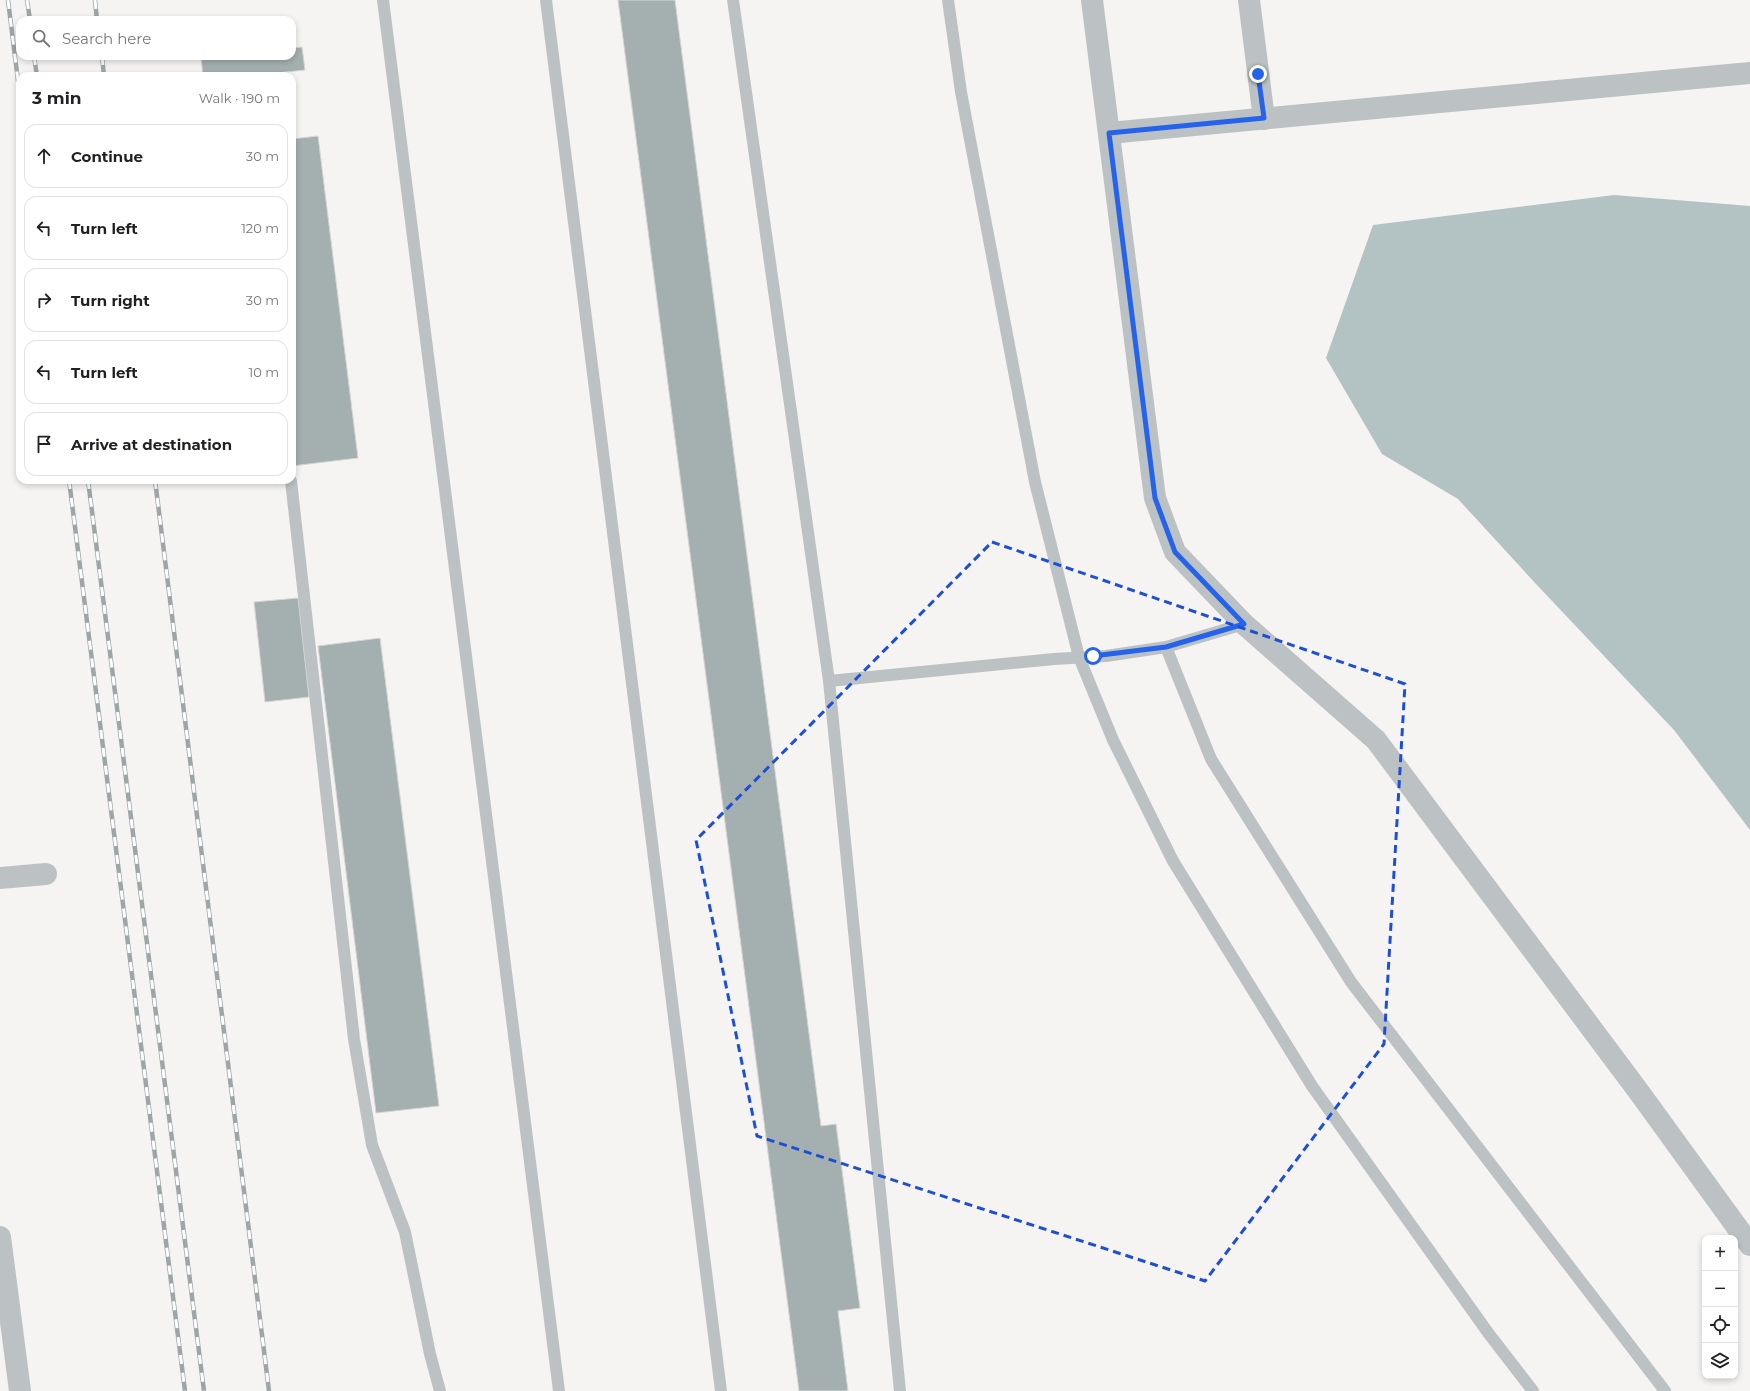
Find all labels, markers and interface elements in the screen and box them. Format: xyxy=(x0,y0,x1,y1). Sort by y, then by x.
search box xyxy=(16,16,296,60)
icon: search xyxy=(30,27,52,49)
text: Search here xyxy=(62,29,151,48)
route end xyxy=(1249,65,1267,83)
text: 3 min xyxy=(32,88,82,108)
text: Walk · 190 m xyxy=(199,90,280,106)
icon: ahead xyxy=(33,145,55,167)
text: Continue xyxy=(71,147,143,166)
text: 30 m xyxy=(246,148,279,164)
icon: left xyxy=(33,217,55,239)
text: Turn left xyxy=(71,219,138,238)
text: 120 m xyxy=(241,220,279,236)
icon: right xyxy=(33,289,55,311)
text: Turn right xyxy=(71,291,150,310)
text: 30 m xyxy=(246,292,279,308)
icon: left xyxy=(33,361,55,383)
text: Turn left xyxy=(71,363,138,382)
text: 10 m xyxy=(249,364,279,380)
icon: arrive xyxy=(33,433,55,455)
text: Arrive at destination xyxy=(71,435,232,454)
route start xyxy=(1084,647,1102,665)
map controls xyxy=(1702,1235,1738,1379)
button: + xyxy=(1702,1235,1738,1271)
button: − xyxy=(1702,1271,1738,1307)
button: locate xyxy=(1702,1307,1738,1343)
button: layers xyxy=(1702,1343,1738,1379)

